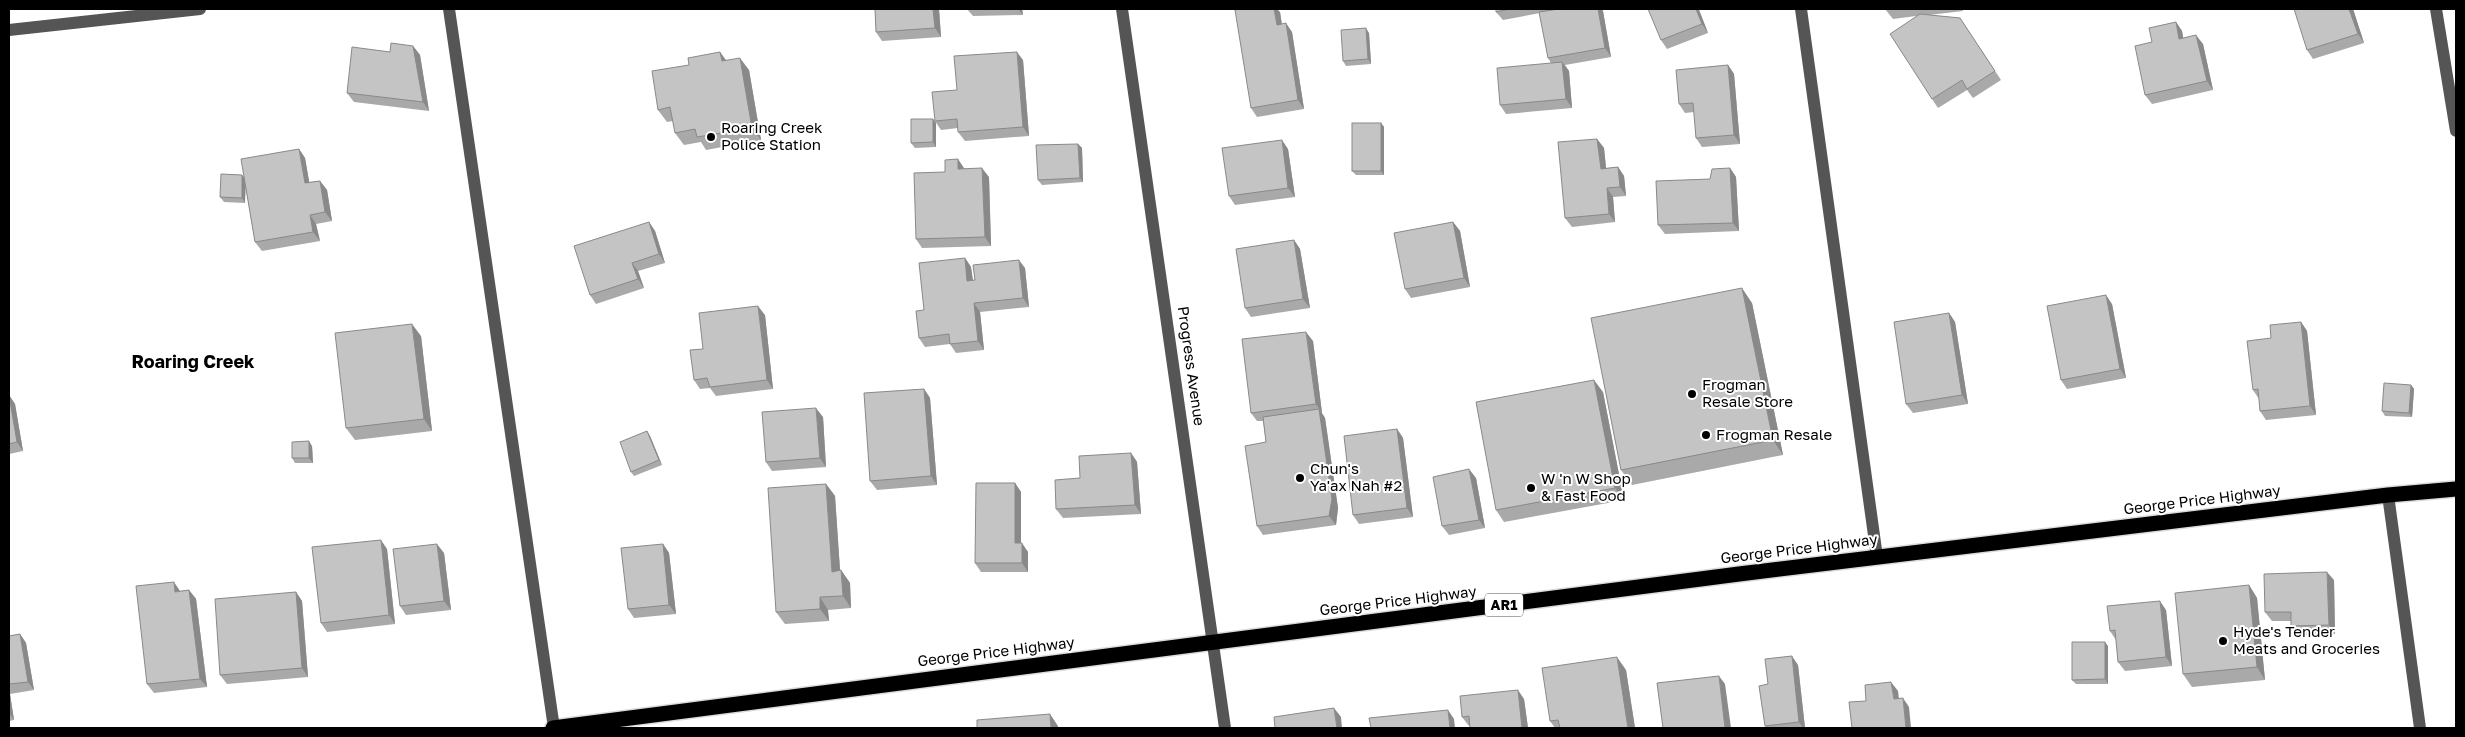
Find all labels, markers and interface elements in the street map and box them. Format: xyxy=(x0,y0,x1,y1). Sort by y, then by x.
place label: Roaring Creek Police Station xyxy=(721,118,823,153)
marker: Roaring Creek Police Station xyxy=(705,131,717,143)
street label: Progress Avenue xyxy=(1175,305,1209,427)
district label: Roaring Creek xyxy=(131,350,255,372)
place label: Frogman Resale Store xyxy=(1702,375,1793,410)
marker: Frogman Resale Store xyxy=(1686,388,1698,400)
place label: Frogman Resale xyxy=(1716,425,1832,443)
marker: Frogman Resale xyxy=(1700,429,1712,441)
place label: Chun's Ya'ax Nah #2 xyxy=(1310,459,1402,494)
place label: W 'n W Shop & Fast Food xyxy=(1541,469,1631,504)
marker: Chun's Ya'ax Nah #2 xyxy=(1294,472,1306,484)
street label: George Price Highway xyxy=(2122,480,2282,518)
marker: W 'n W Shop & Fast Food xyxy=(1525,482,1537,494)
street label: George Price Highway xyxy=(1719,529,1879,567)
street label: George Price Highway xyxy=(1318,581,1478,619)
road number: AR1 xyxy=(1485,594,1523,616)
place label: Hyde's Tender Meats and Groceries xyxy=(2233,622,2380,657)
street label: George Price Highway xyxy=(916,632,1076,670)
marker: Hyde's Tender Meats and Groceries xyxy=(2217,635,2229,647)

